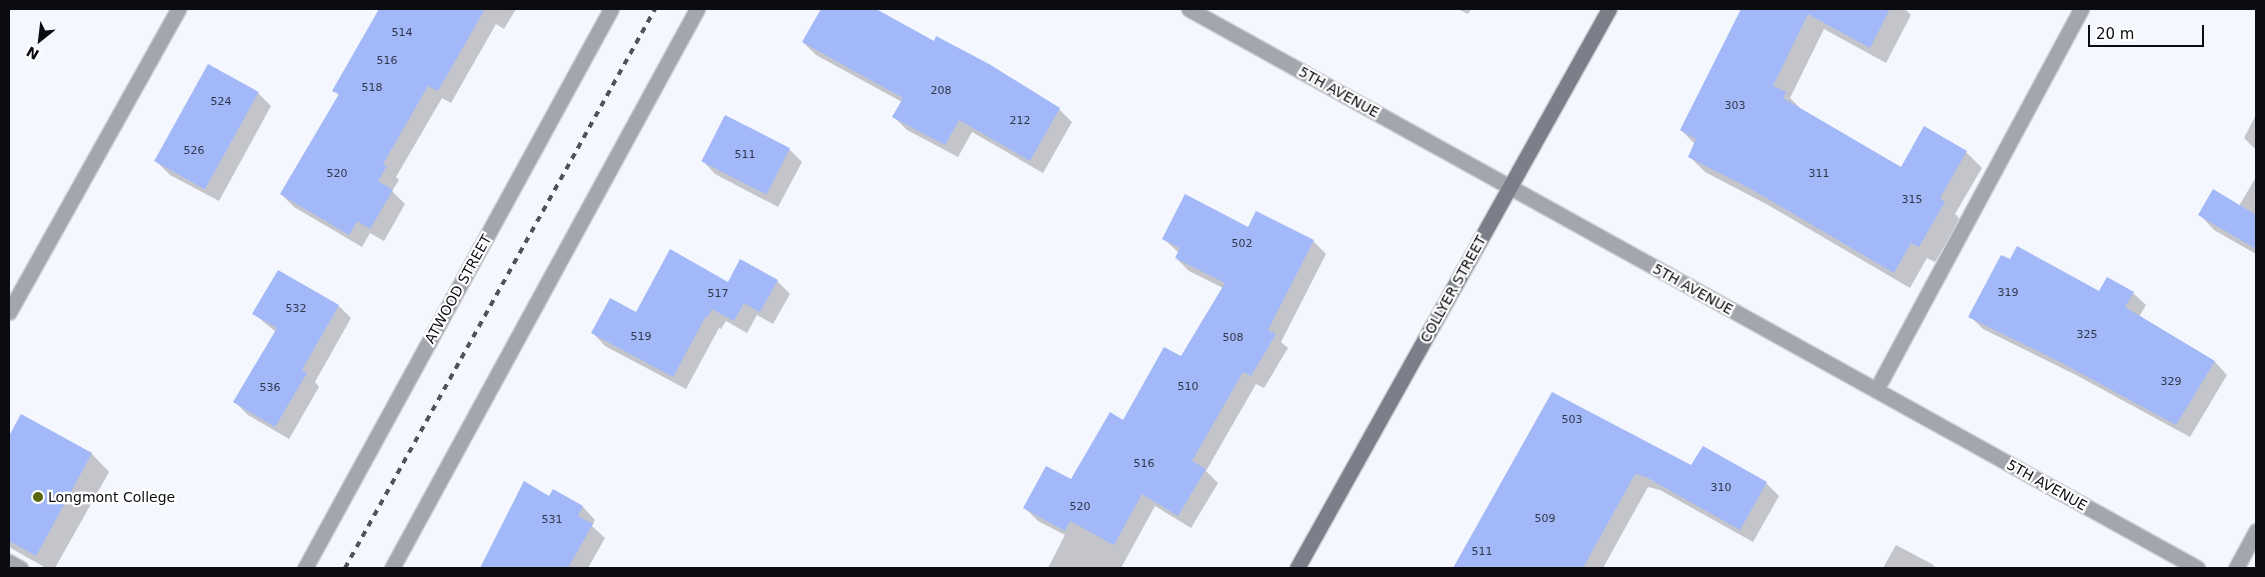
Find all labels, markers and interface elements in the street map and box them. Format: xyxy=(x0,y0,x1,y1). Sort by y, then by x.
north arrow xyxy=(15,15,65,65)
scale bar xyxy=(2090,15,2206,47)
text: 20 m xyxy=(2096,25,2134,43)
house number: 514 xyxy=(392,26,412,40)
text: N xyxy=(24,43,42,63)
house number: 516 xyxy=(377,54,397,68)
street label: 5TH AVENUE xyxy=(1296,63,1382,121)
house number: 518 xyxy=(362,81,382,95)
house number: 208 xyxy=(931,84,951,98)
house number: 524 xyxy=(211,95,231,109)
house number: 303 xyxy=(1725,99,1745,113)
house number: 212 xyxy=(1010,114,1030,128)
house number: 526 xyxy=(184,144,204,158)
house number: 511 xyxy=(735,148,755,162)
house number: 520 xyxy=(327,167,347,181)
house number: 311 xyxy=(1809,167,1829,181)
house number: 315 xyxy=(1902,193,1922,207)
street label: ATWOOD STREET xyxy=(421,232,495,346)
street label: COLLYER STREET xyxy=(1417,233,1489,345)
house number: 502 xyxy=(1232,237,1252,251)
street label: 5TH AVENUE xyxy=(1650,260,1736,318)
house number: 319 xyxy=(1998,286,2018,300)
house number: 517 xyxy=(708,287,728,301)
house number: 532 xyxy=(286,302,306,316)
house number: 325 xyxy=(2077,328,2097,342)
house number: 519 xyxy=(631,330,651,344)
house number: 508 xyxy=(1223,331,1243,345)
house number: 329 xyxy=(2161,375,2181,389)
house number: 510 xyxy=(1178,380,1198,394)
house number: 536 xyxy=(260,381,280,395)
house number: 503 xyxy=(1562,413,1582,427)
street label: 5TH AVENUE xyxy=(2004,456,2090,514)
house number: 516 xyxy=(1134,457,1154,471)
house number: 310 xyxy=(1711,481,1731,495)
place label: Longmont College xyxy=(48,489,175,505)
marker: Longmont College xyxy=(32,491,44,503)
house number: 520 xyxy=(1070,500,1090,514)
house number: 509 xyxy=(1535,512,1555,526)
house number: 531 xyxy=(542,513,562,527)
house number: 511 xyxy=(1472,545,1492,559)

